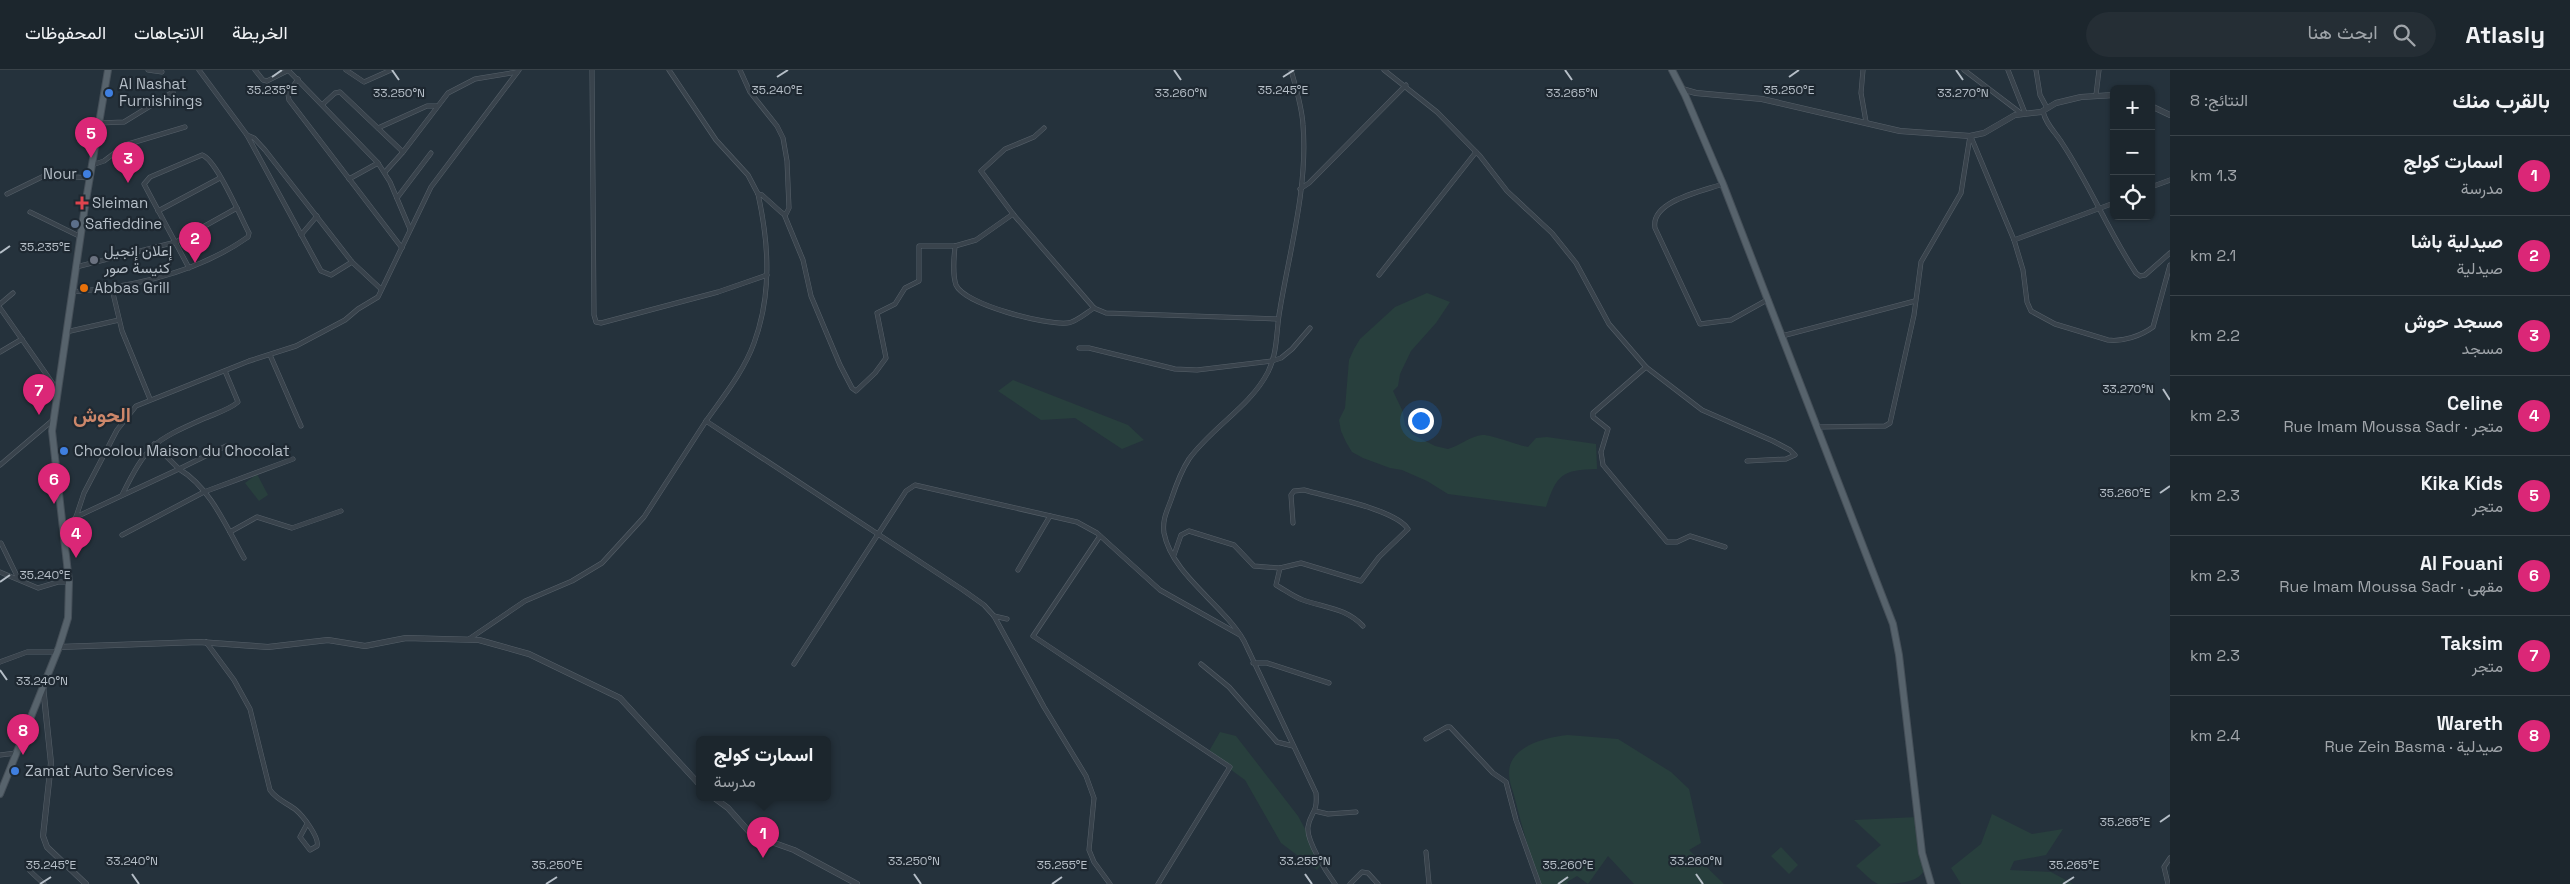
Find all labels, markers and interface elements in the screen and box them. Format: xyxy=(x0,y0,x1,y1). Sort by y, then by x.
search box xyxy=(2086,12,2436,57)
text: Atlasly xyxy=(2466,19,2545,50)
text: ابحث هنا xyxy=(2307,20,2378,45)
text: المحفوظات xyxy=(25,21,106,44)
text: الاتجاهات xyxy=(134,21,204,44)
text: الخريطة xyxy=(232,21,288,44)
icon: search xyxy=(2390,21,2418,49)
place label: Al Nashat Furnishings xyxy=(119,74,202,110)
text: 35.235°E xyxy=(247,82,297,98)
text: 35.240°E xyxy=(752,82,803,98)
text: 35.245°E xyxy=(1258,82,1308,98)
text: 35.250°E xyxy=(1764,82,1815,98)
text: 33.250°N xyxy=(373,85,425,101)
text: 33.260°N xyxy=(1155,85,1207,101)
text: 33.265°N xyxy=(1546,85,1598,101)
text: 33.270°N xyxy=(1937,85,1989,101)
map controls xyxy=(2110,85,2155,220)
button: + xyxy=(2110,85,2155,130)
marker: Al Nashat Furnishings xyxy=(103,87,115,99)
text: بالقرب منك xyxy=(2452,87,2550,114)
text: النتائج: 8 xyxy=(2190,90,2248,111)
pin: 5 xyxy=(75,117,107,158)
button: − xyxy=(2110,130,2155,175)
pin: 3 xyxy=(112,142,144,183)
text: اسمارت كولج xyxy=(2403,149,2503,174)
place label: Nour xyxy=(43,164,77,183)
text: 1.3 km xyxy=(2190,165,2237,186)
text: 1 xyxy=(2530,165,2538,186)
marker: Nour xyxy=(81,168,93,180)
button: locate xyxy=(2110,175,2155,220)
text: مدرسة xyxy=(2461,178,2503,199)
place label: Sleiman xyxy=(92,193,148,212)
marker: Sleiman xyxy=(76,197,88,209)
place label: Safieddine xyxy=(85,214,162,233)
marker: Safieddine xyxy=(69,218,81,230)
pin: 2 xyxy=(179,222,211,263)
text: صيدلية باشا xyxy=(2411,229,2503,254)
text: 35.235°E xyxy=(20,239,70,255)
place label: إعلان إنجيل كنيسة صور xyxy=(103,241,173,277)
text: 2.1 km xyxy=(2190,245,2236,266)
text: 2 xyxy=(2529,245,2539,266)
marker: إعلان إنجيل كنيسة صور xyxy=(88,254,100,266)
text: صيدلية xyxy=(2457,258,2503,279)
place label: Abbas Grill xyxy=(94,278,170,297)
marker: Abbas Grill xyxy=(78,282,90,294)
text: مسجد حوش xyxy=(2404,309,2503,334)
text: 2.2 km xyxy=(2190,325,2240,346)
text: 3 xyxy=(2529,325,2539,346)
text: مسجد xyxy=(2462,338,2503,359)
pin: 7 xyxy=(23,374,55,415)
text: 33.270°N xyxy=(2102,381,2154,397)
text: Celine xyxy=(2447,391,2503,416)
district label: الحوش xyxy=(73,402,131,428)
text: 2.3 km xyxy=(2190,405,2240,426)
text: 4 xyxy=(2529,405,2539,426)
your location xyxy=(1408,408,1434,434)
text: متجر · Rue Imam Moussa Sadr xyxy=(2283,416,2503,437)
place label: Chocolou Maison du Chocolat xyxy=(74,441,290,460)
marker: Chocolou Maison du Chocolat xyxy=(58,445,70,457)
pin: 6 xyxy=(38,463,70,504)
text: Kika Kids xyxy=(2421,471,2503,496)
text: 35.260°E xyxy=(2099,485,2151,501)
text: 2.3 km xyxy=(2190,485,2240,506)
text: 5 xyxy=(2529,485,2539,506)
text: متجر xyxy=(2472,496,2503,517)
pin: 4 xyxy=(60,517,92,558)
text: Al Fouani xyxy=(2420,551,2503,576)
text: 2.3 km xyxy=(2190,565,2240,586)
text: 6 xyxy=(2529,565,2539,586)
text: 35.240°E xyxy=(20,567,71,583)
text: مقهى · Rue Imam Moussa Sadr xyxy=(2279,576,2503,597)
text: Taksim xyxy=(2441,631,2503,656)
text: 2.3 km xyxy=(2190,645,2240,666)
text: 7 xyxy=(2530,645,2538,666)
text: متجر xyxy=(2472,656,2503,677)
text: 33.240°N xyxy=(16,673,68,689)
text: Wareth xyxy=(2437,711,2503,736)
pin: 8 xyxy=(7,714,39,755)
text: 2.4 km xyxy=(2190,725,2240,746)
text: 8 xyxy=(2529,725,2539,746)
popup xyxy=(696,736,831,801)
text: صيدلية · Rue Zein Basma xyxy=(2324,736,2503,757)
text: اسمارت كولج xyxy=(714,742,813,767)
place label: Zamat Auto Services xyxy=(25,761,174,780)
marker: Zamat Auto Services xyxy=(9,765,21,777)
text: مدرسة xyxy=(714,771,756,792)
text: 35.265°E xyxy=(2100,814,2151,830)
pin: 1 xyxy=(747,817,779,858)
text: 33.240°N xyxy=(106,853,158,869)
text: 33.250°N xyxy=(888,853,940,869)
text: 33.255°N xyxy=(1279,853,1331,869)
text: 33.260°N xyxy=(1670,853,1722,869)
text: 35.245°E xyxy=(26,857,76,873)
text: 35.250°E xyxy=(532,857,583,873)
text: 35.255°E xyxy=(1037,857,1087,873)
text: 35.260°E xyxy=(1542,857,1594,873)
text: 35.265°E xyxy=(2049,857,2100,873)

